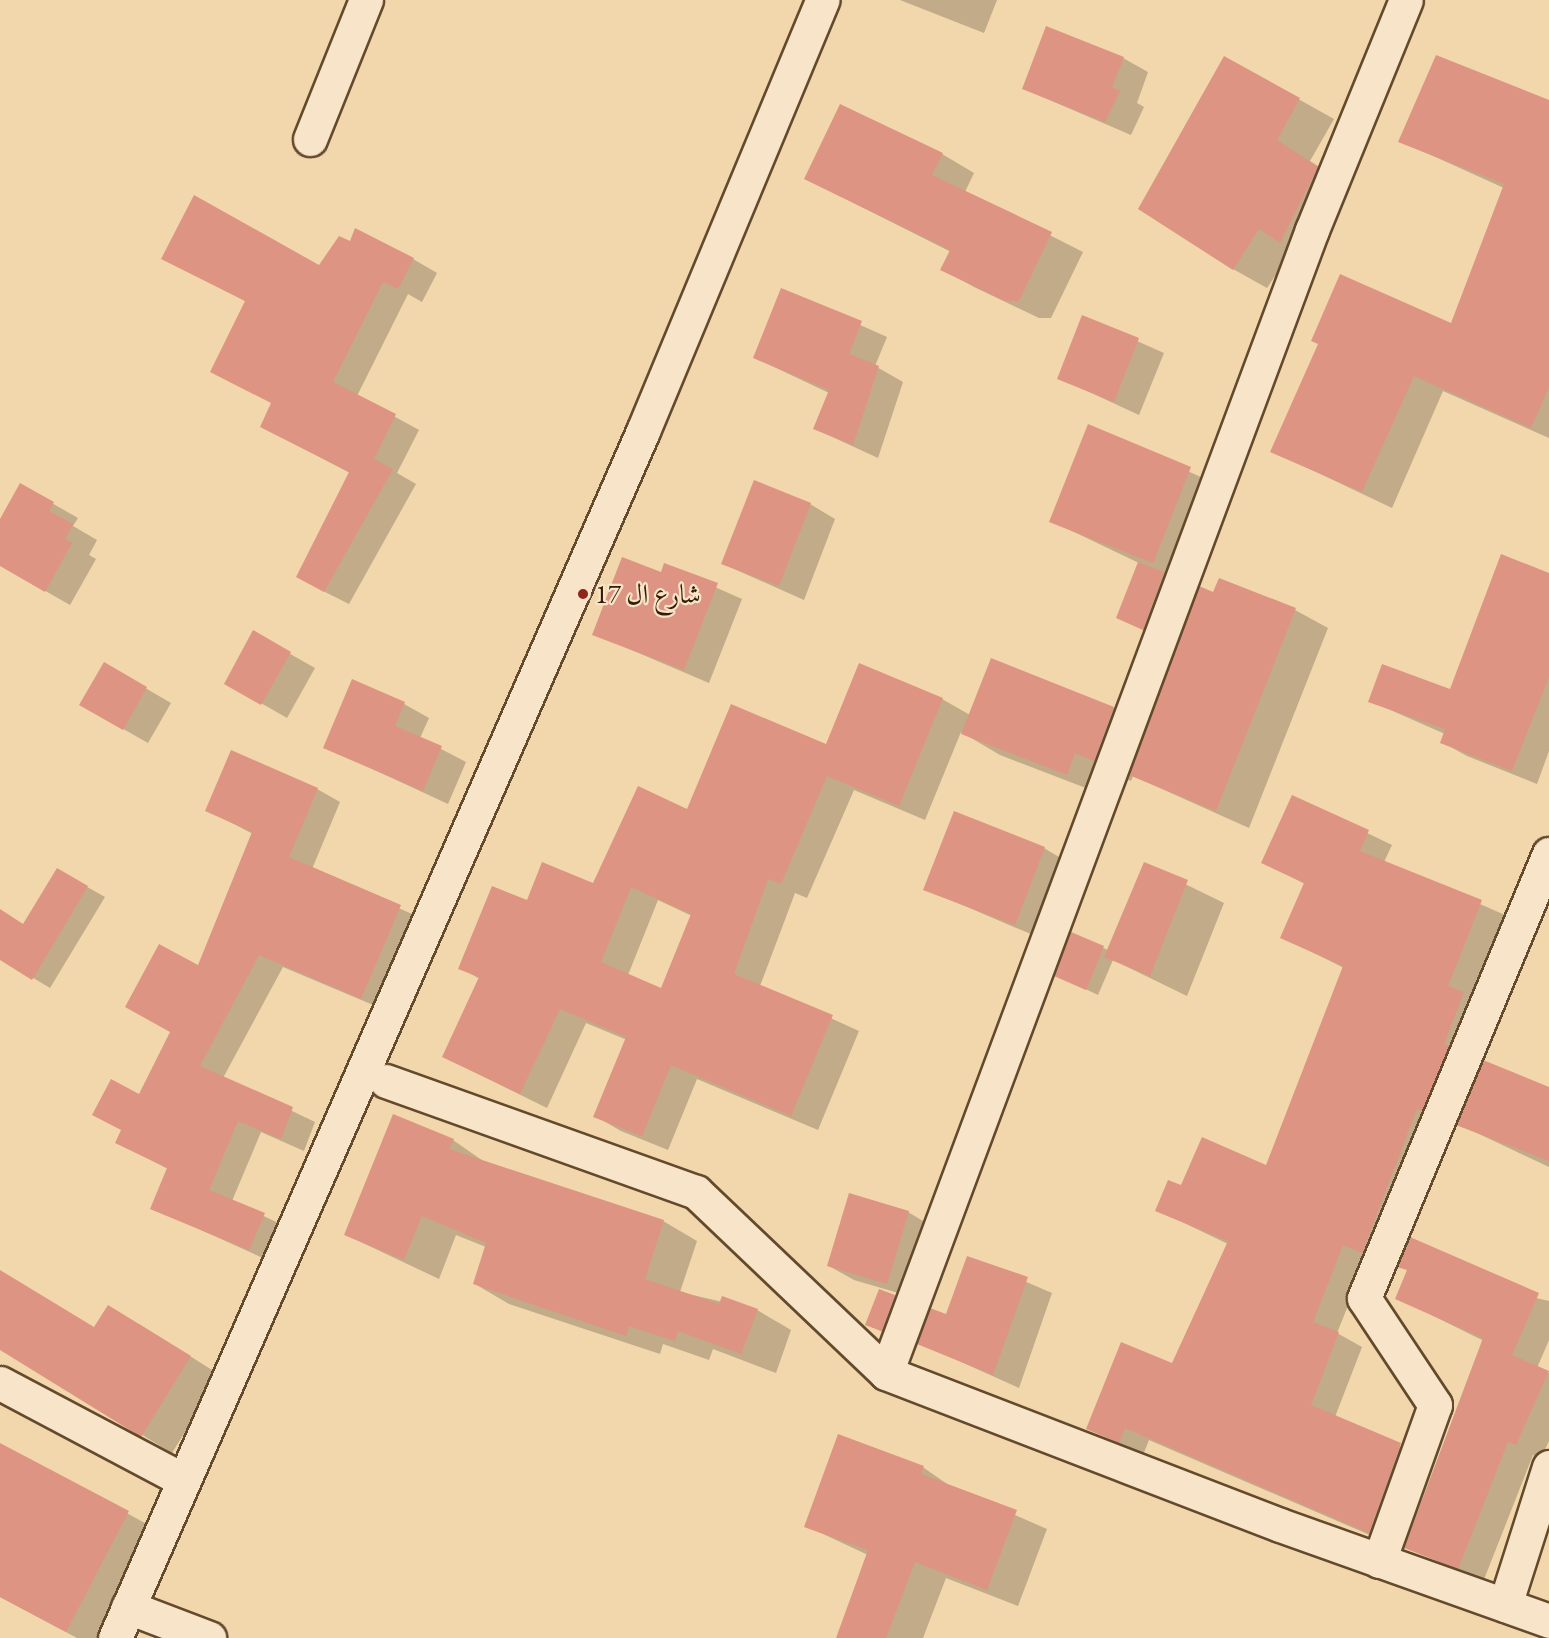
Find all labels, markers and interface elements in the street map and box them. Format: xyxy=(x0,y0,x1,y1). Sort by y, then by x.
place label: شارع ال 17 xyxy=(595,578,701,610)
marker: شارع ال 17 xyxy=(576,587,590,601)

